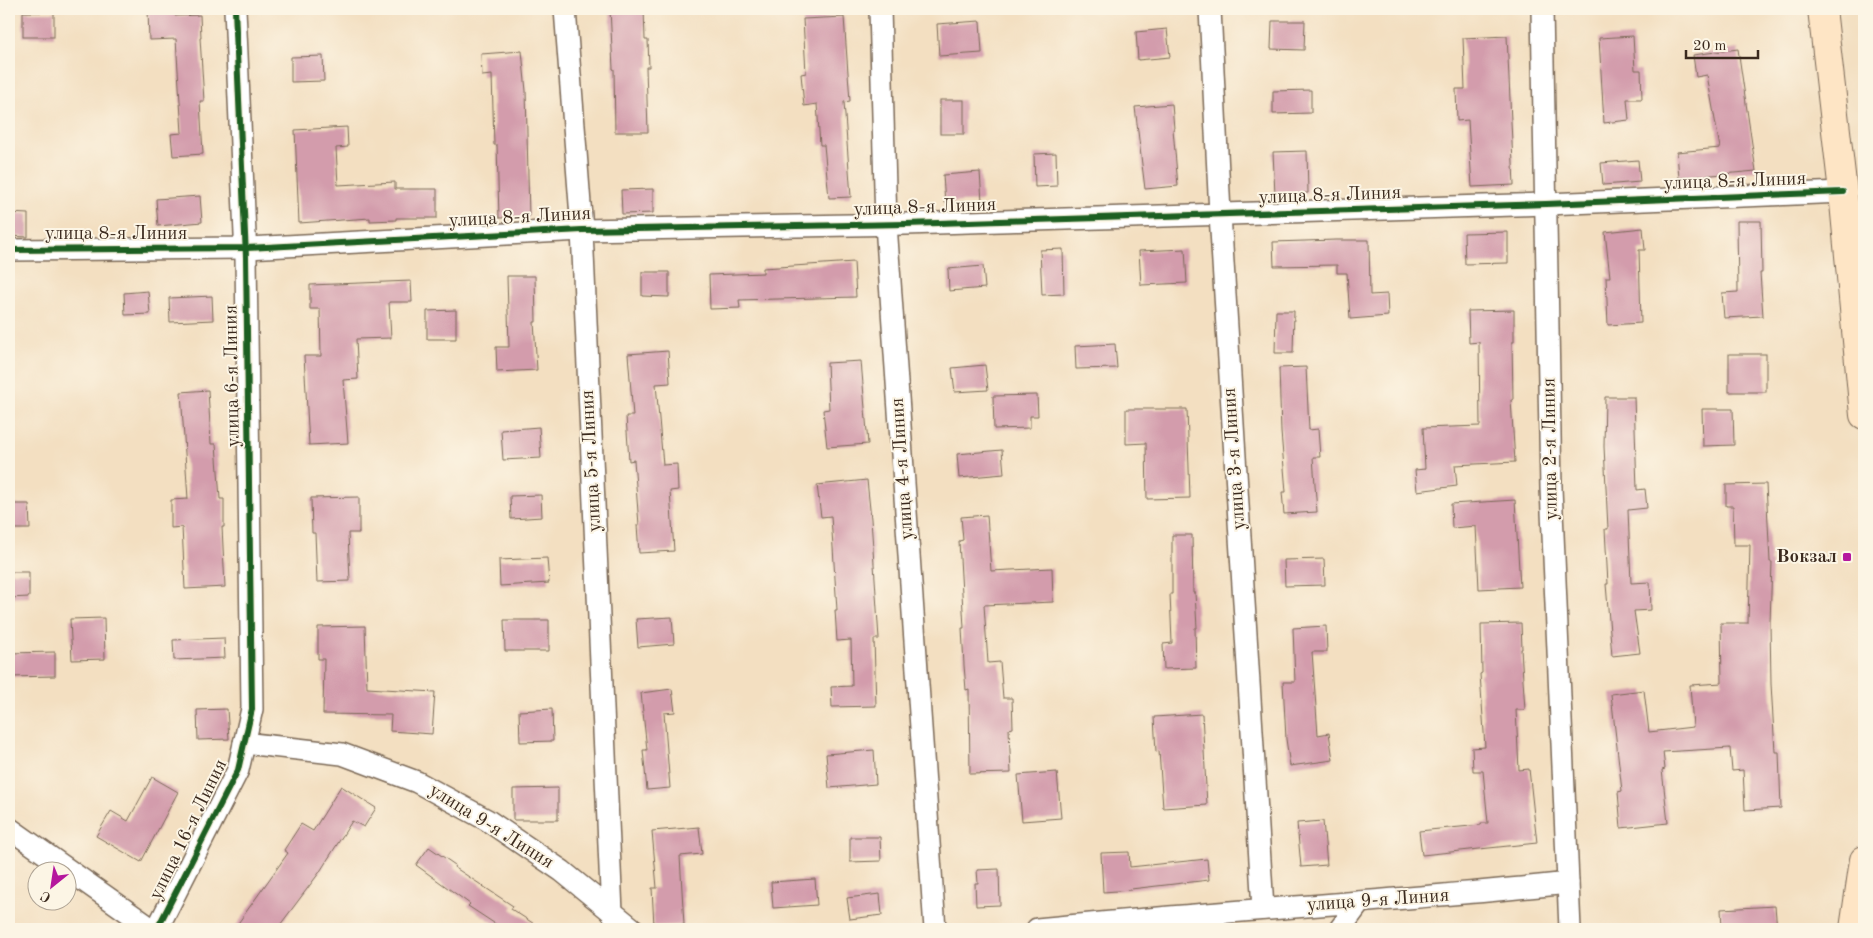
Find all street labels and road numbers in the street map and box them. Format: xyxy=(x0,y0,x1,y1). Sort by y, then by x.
street label: улица 8-я Линия xyxy=(1663,170,1807,194)
street label: улица 8-я Линия xyxy=(1258,184,1402,208)
street label: улица 8-я Линия xyxy=(853,196,997,220)
street label: улица 8-я Линия xyxy=(448,205,592,231)
street label: улица 8-я Линия xyxy=(45,225,187,244)
street label: улица 6-я Линия xyxy=(222,304,244,448)
street label: улица 2-я Линия xyxy=(1540,377,1562,521)
street label: улица 3-я Линия xyxy=(1221,387,1249,531)
street label: улица 5-я Линия xyxy=(579,389,605,533)
street label: улица 4-я Линия xyxy=(889,397,917,541)
street label: улица 16-я Линия xyxy=(147,757,231,903)
street label: улица 9-я Линия xyxy=(425,781,557,873)
street label: улица 9-я Линия xyxy=(1306,887,1450,915)

